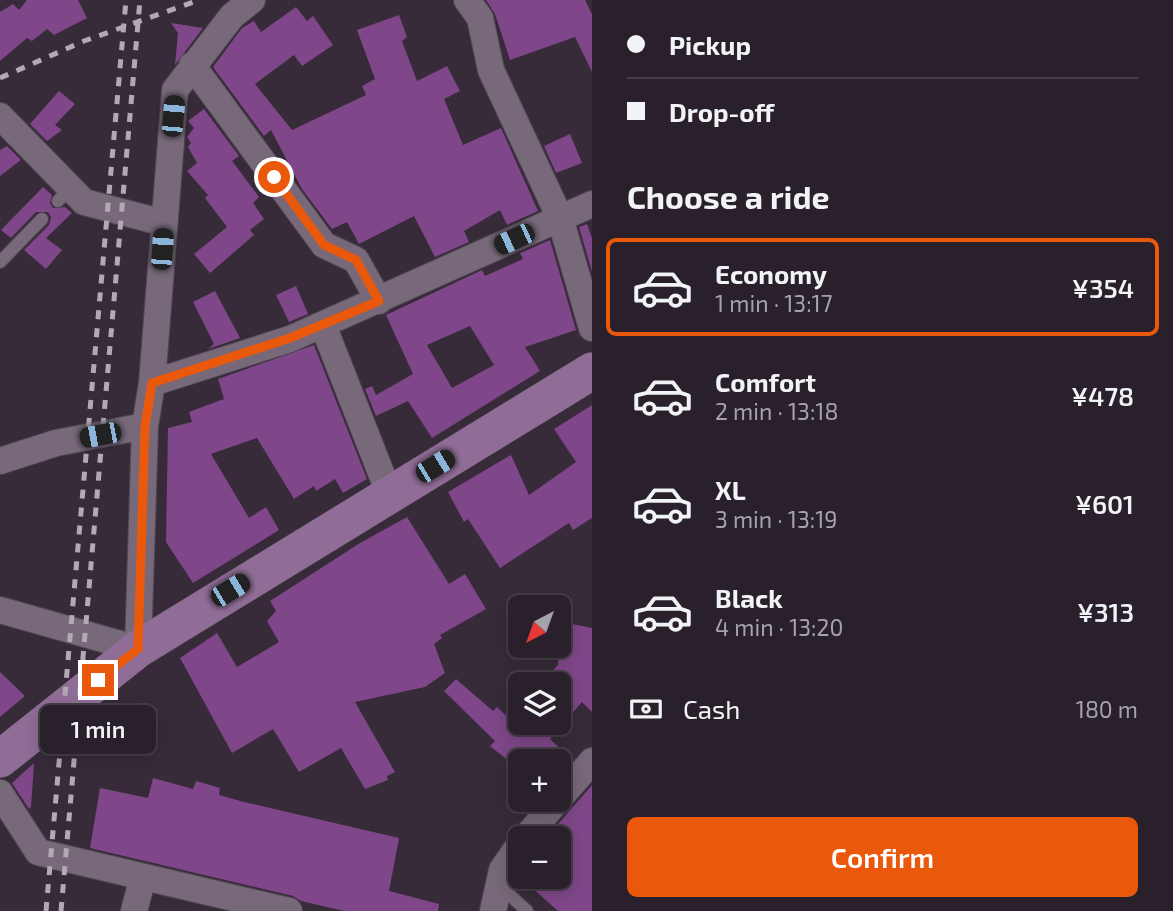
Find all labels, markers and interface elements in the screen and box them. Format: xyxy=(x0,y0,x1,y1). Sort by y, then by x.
text: Pickup xyxy=(669,29,751,60)
car xyxy=(161,94,186,138)
text: Drop-off xyxy=(669,96,774,127)
route start xyxy=(258,161,290,193)
text: Choose a ride xyxy=(627,177,830,215)
car xyxy=(491,221,538,257)
car xyxy=(151,227,174,271)
icon: car xyxy=(631,256,694,319)
text: Economy xyxy=(715,258,827,289)
text: ¥354 xyxy=(1072,272,1134,303)
text: 1 min · 13:17 xyxy=(715,289,832,317)
icon: car xyxy=(631,364,694,427)
text: Comfort xyxy=(715,366,816,397)
text: ¥478 xyxy=(1071,380,1134,411)
text: 2 min · 13:18 xyxy=(715,397,838,425)
car xyxy=(78,421,123,449)
car xyxy=(412,446,459,486)
icon: car xyxy=(631,472,694,535)
text: XL xyxy=(715,474,746,505)
text: ¥601 xyxy=(1075,488,1134,519)
text: 3 min · 13:19 xyxy=(715,505,838,533)
car xyxy=(207,570,254,610)
icon: car xyxy=(631,580,694,643)
text: Black xyxy=(715,582,783,613)
north arrow xyxy=(508,595,570,658)
map controls xyxy=(508,595,571,889)
text: ¥313 xyxy=(1077,596,1134,627)
text: 4 min · 13:20 xyxy=(715,613,843,641)
route end xyxy=(82,664,114,696)
button: layers xyxy=(508,672,571,735)
icon: cash xyxy=(627,690,665,728)
text: Cash xyxy=(683,693,740,724)
text: 180 m xyxy=(1076,695,1138,723)
callout: 1 min xyxy=(40,704,156,754)
text: 1 min xyxy=(71,715,125,743)
button: + xyxy=(508,749,571,812)
button: Confirm xyxy=(627,817,1138,897)
button: − xyxy=(508,826,571,889)

